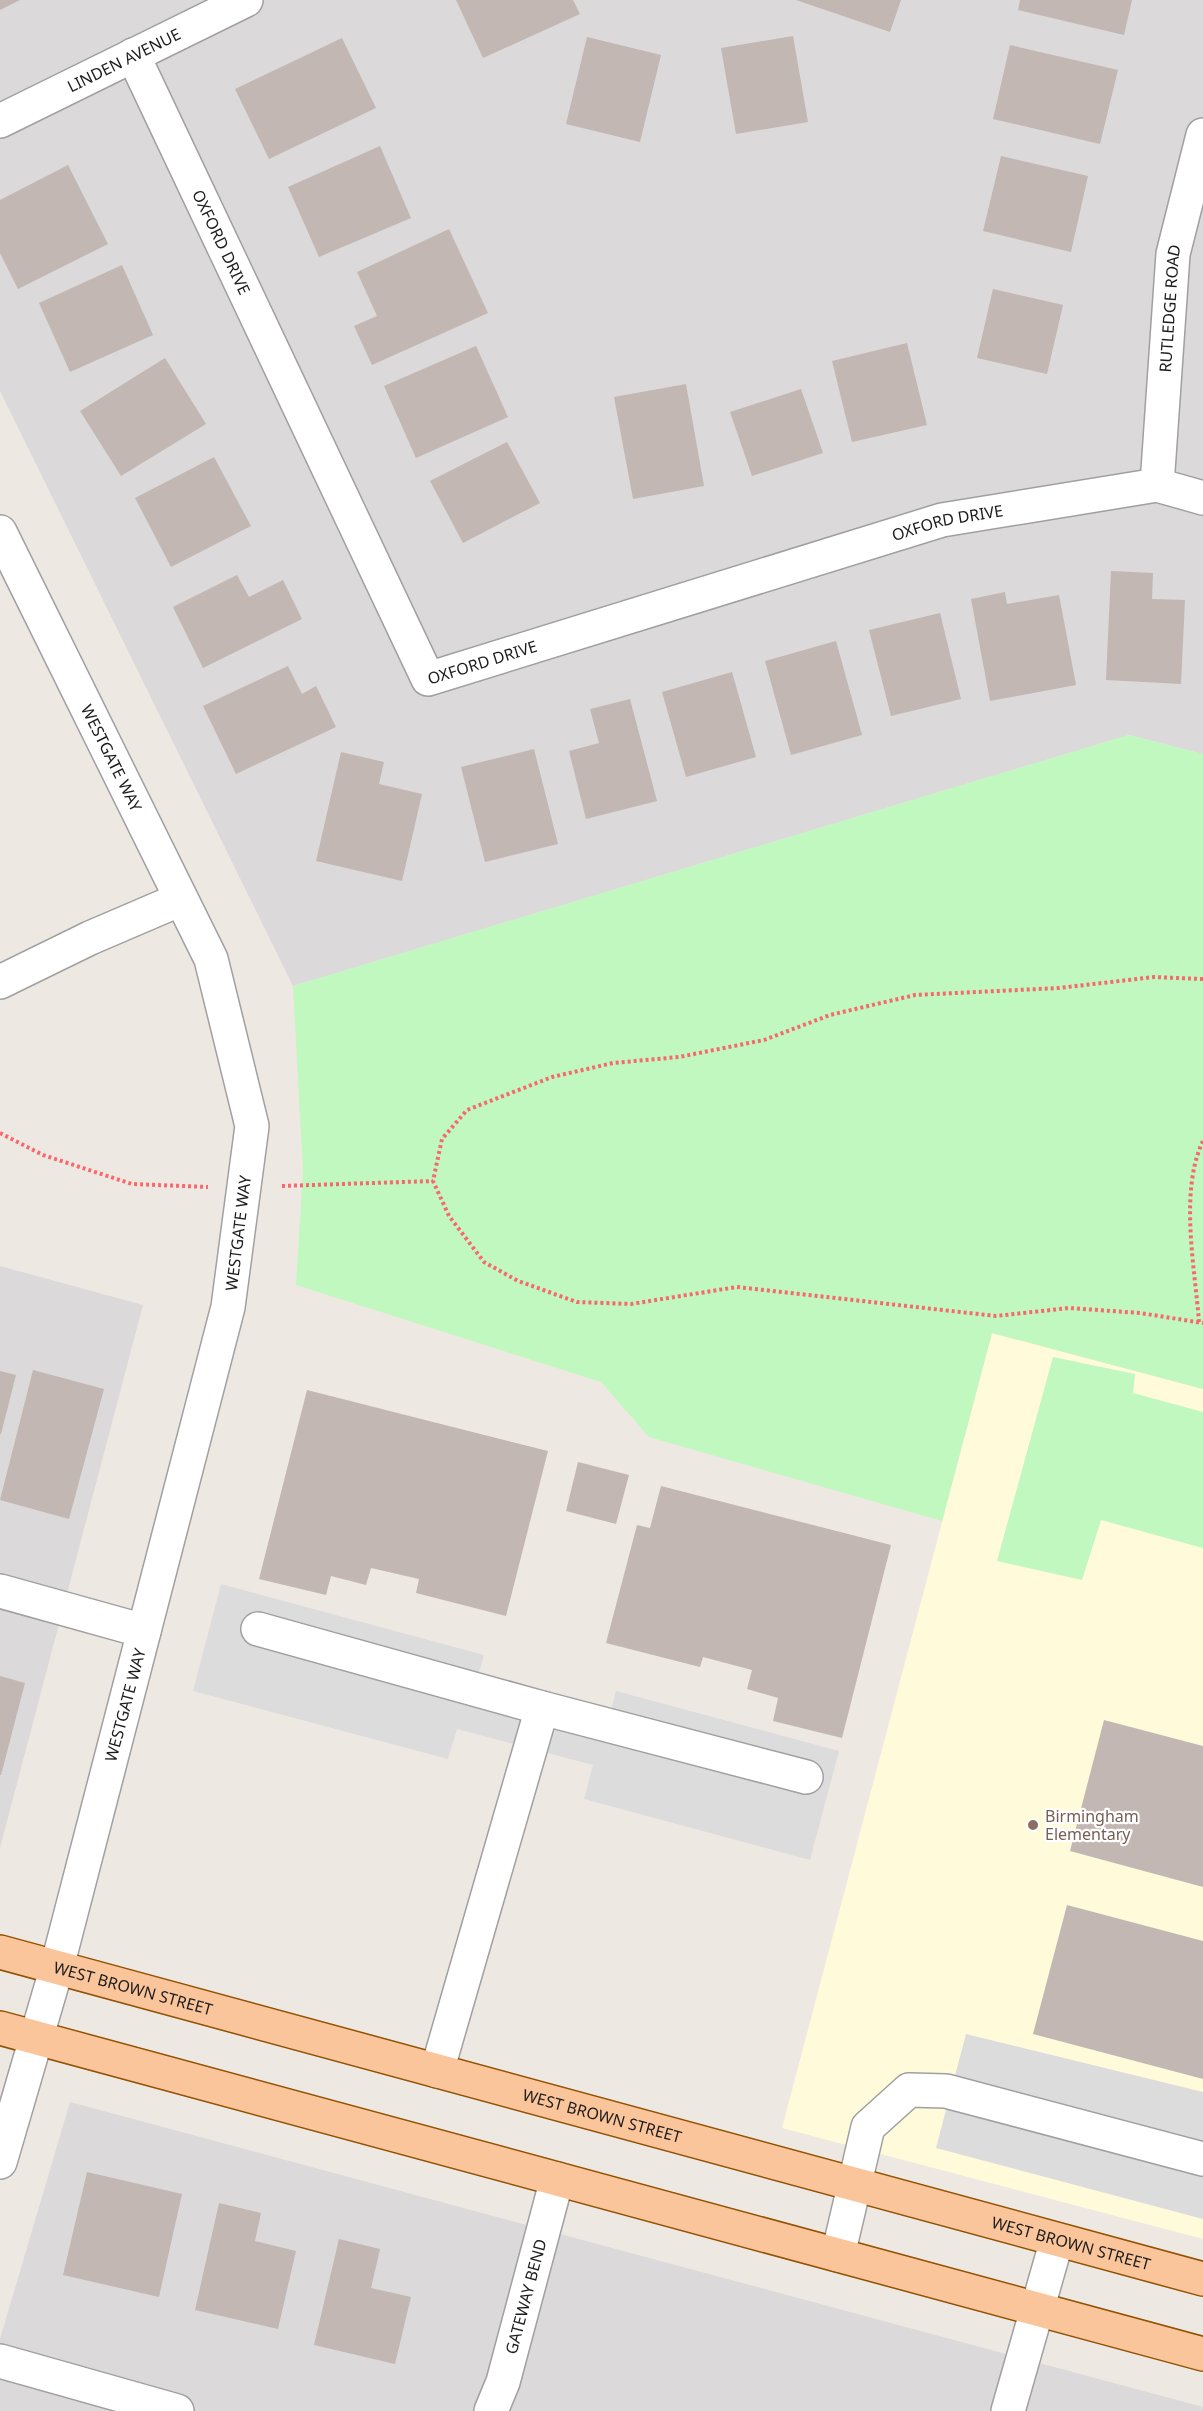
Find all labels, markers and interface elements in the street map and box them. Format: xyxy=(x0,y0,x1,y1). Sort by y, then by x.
street label: LINDEN AVENUE xyxy=(63,23,184,97)
street label: OXFORD DRIVE xyxy=(187,186,256,298)
street label: RUTLEDGE ROAD xyxy=(1154,242,1186,373)
street label: OXFORD DRIVE xyxy=(889,499,1005,546)
street label: OXFORD DRIVE xyxy=(425,635,540,690)
street label: WESTGATE WAY xyxy=(76,701,148,816)
street label: WESTGATE WAY xyxy=(220,1173,256,1292)
street label: WESTGATE WAY xyxy=(99,1645,151,1764)
place label: Birmingham Elementary xyxy=(1045,1805,1139,1845)
marker: Birmingham Elementary xyxy=(1026,1818,1040,1832)
street label: WEST BROWN STREET xyxy=(51,1956,215,2020)
street label: WEST BROWN STREET xyxy=(520,2084,684,2148)
street label: WEST BROWN STREET xyxy=(989,2211,1153,2275)
street label: GATEWAY BEND xyxy=(500,2236,552,2356)

